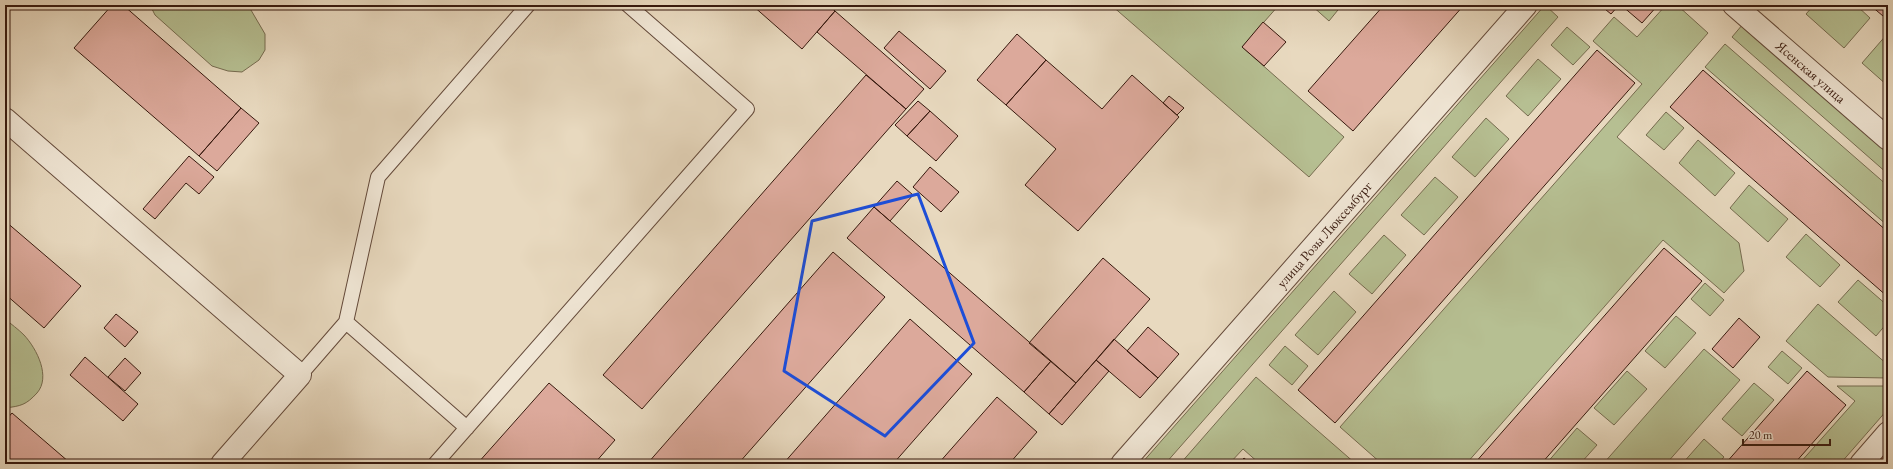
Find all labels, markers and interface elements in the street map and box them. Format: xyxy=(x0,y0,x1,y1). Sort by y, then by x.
street label: Ясенская улица xyxy=(1771,36,1850,108)
street label: улица Розы Люксембург xyxy=(1272,177,1376,291)
scale bar xyxy=(1743,421,1830,447)
text: 20 m xyxy=(1749,427,1773,443)

